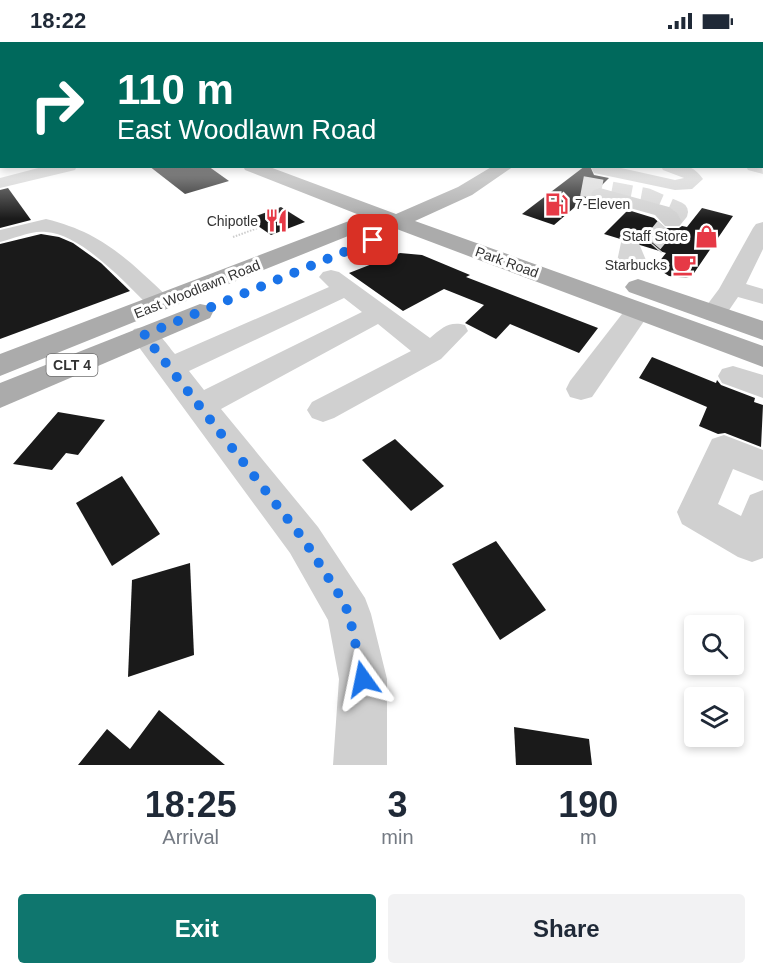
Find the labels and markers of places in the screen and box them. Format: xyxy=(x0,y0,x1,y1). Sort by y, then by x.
fuel station icon: 7-Eleven xyxy=(544,191,570,217)
place label: 7-Eleven xyxy=(575,196,630,212)
restaurant icon: Chipotle xyxy=(263,208,289,234)
place label: Chipotle xyxy=(207,213,258,229)
pin xyxy=(347,214,398,265)
shop icon: Staff Store xyxy=(693,223,719,249)
place label: Staff Store xyxy=(622,228,688,244)
cafe icon: Starbucks xyxy=(672,252,698,278)
place label: Starbucks xyxy=(605,257,667,273)

